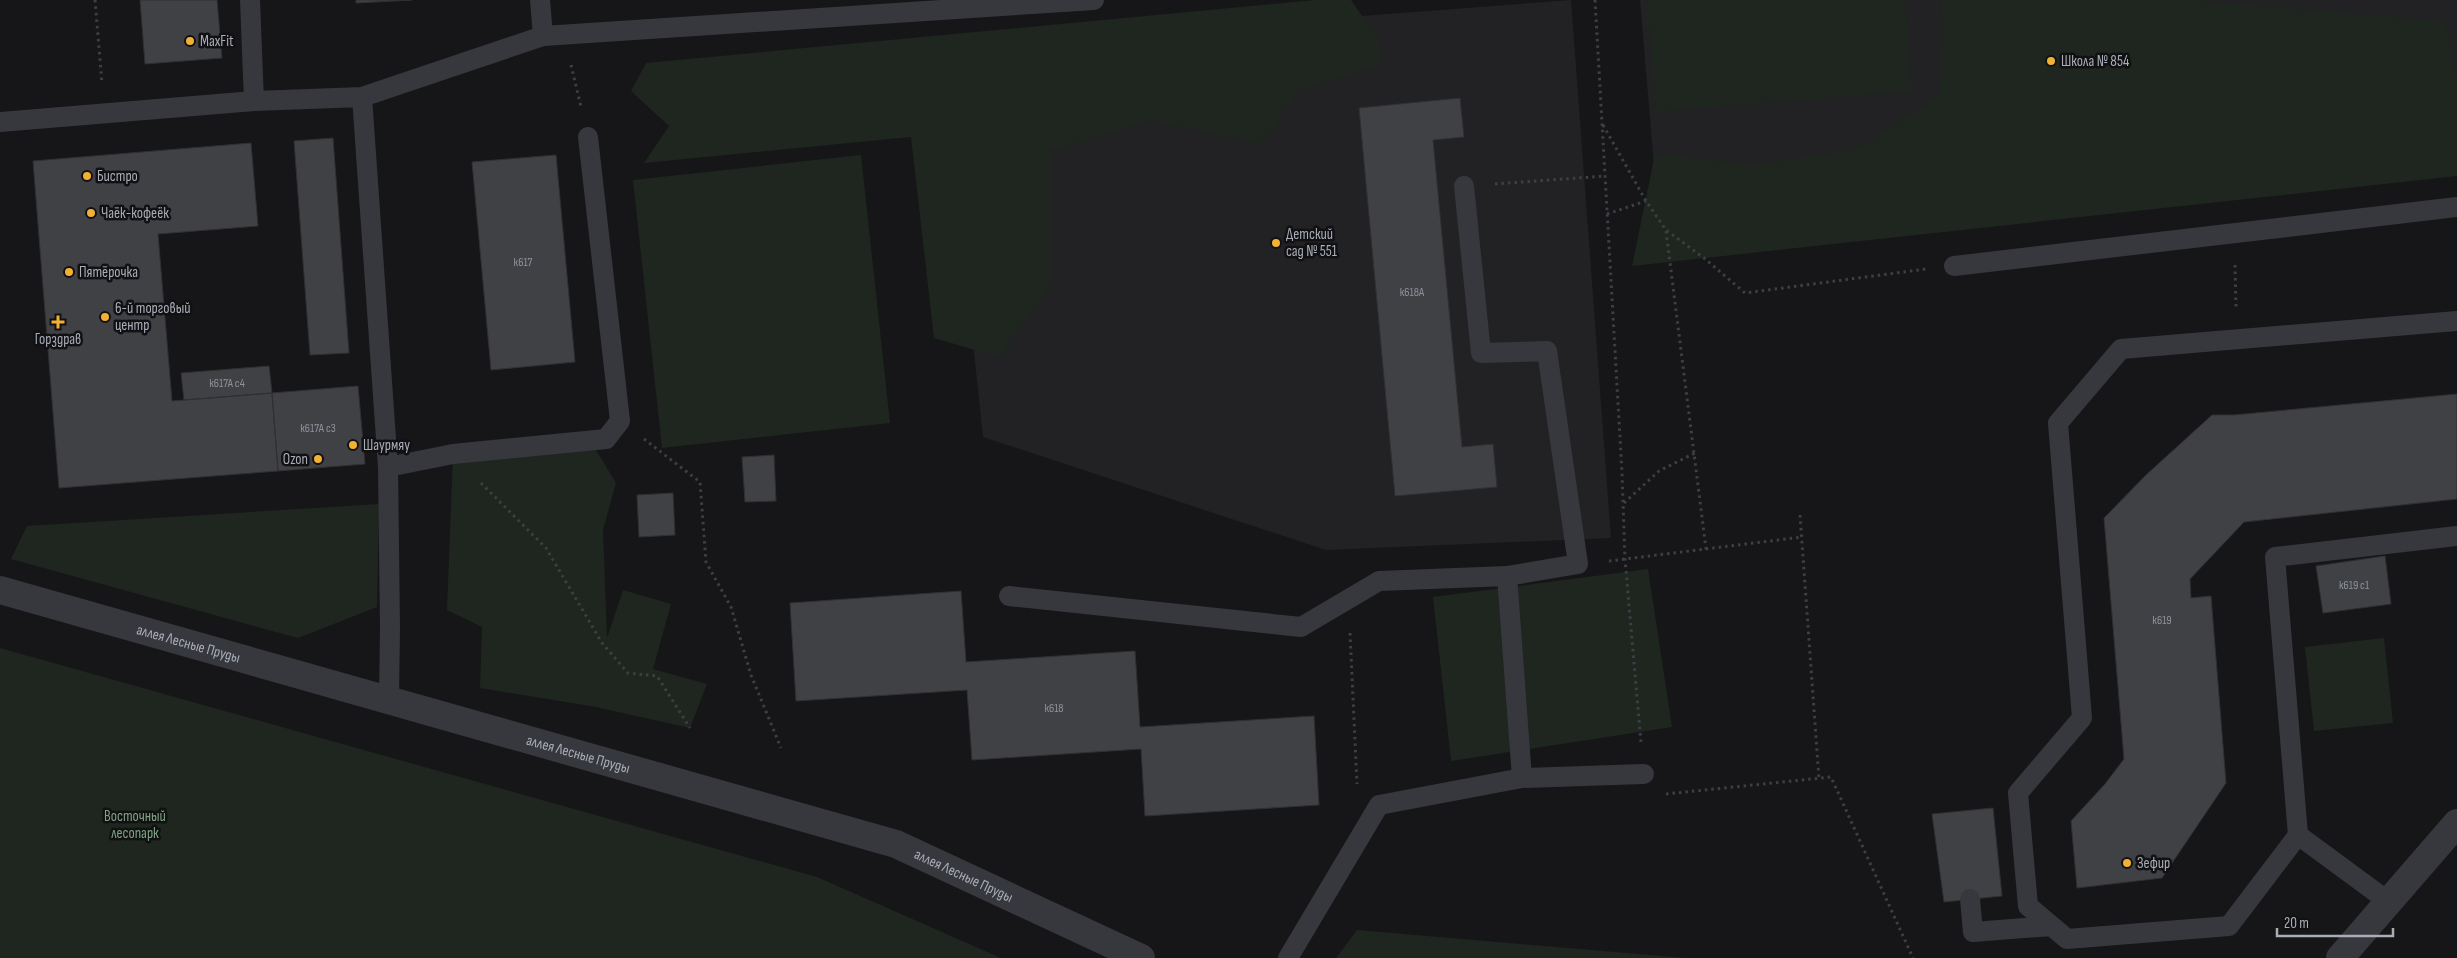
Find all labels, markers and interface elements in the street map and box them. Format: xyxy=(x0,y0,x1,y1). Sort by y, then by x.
place label: MaxFit xyxy=(200,32,234,51)
marker: MaxFit xyxy=(184,35,196,47)
place label: Школа № 854 xyxy=(2061,52,2129,71)
marker: Школа № 854 xyxy=(2045,55,2057,67)
place label: Бистро xyxy=(97,167,138,186)
marker: Бистро xyxy=(81,170,93,182)
place label: Чаёк-кофеёк xyxy=(101,204,169,223)
marker: Чаёк-кофеёк xyxy=(85,207,97,219)
place label: Детский сад № 551 xyxy=(1286,225,1338,261)
marker: Детский сад № 551 xyxy=(1270,237,1282,249)
house number: к617 xyxy=(514,255,533,270)
place label: Пятёрочка xyxy=(79,263,138,282)
marker: Пятёрочка xyxy=(63,266,75,278)
house number: к618А xyxy=(1400,285,1425,300)
place label: 6-й торговый центр xyxy=(115,299,191,335)
marker: 6-й торговый центр xyxy=(99,311,111,323)
marker: Горздрав xyxy=(52,316,64,328)
place label: Горздрав xyxy=(35,330,81,349)
house number: к617А с4 xyxy=(209,376,245,391)
house number: к617А с3 xyxy=(300,421,336,436)
place label: Шаурмяу xyxy=(363,436,410,455)
marker: Шаурмяу xyxy=(347,439,359,451)
place label: Ozon xyxy=(283,450,308,469)
marker: Ozon xyxy=(312,453,324,465)
house number: к619 с1 xyxy=(2339,578,2370,593)
house number: к619 xyxy=(2152,613,2172,628)
street label: аллея Лесные Пруды xyxy=(134,620,242,668)
house number: к618 xyxy=(1044,701,1064,716)
street label: аллея Лесные Пруды xyxy=(524,731,632,778)
park label: Восточный лесопарк xyxy=(104,807,166,843)
street label: аллея Лесные Пруды xyxy=(911,845,1016,907)
place label: Зефир xyxy=(2137,854,2170,873)
marker: Зефир xyxy=(2121,857,2133,869)
scale bar xyxy=(2277,906,2393,938)
text: 20 m xyxy=(2284,914,2309,933)

